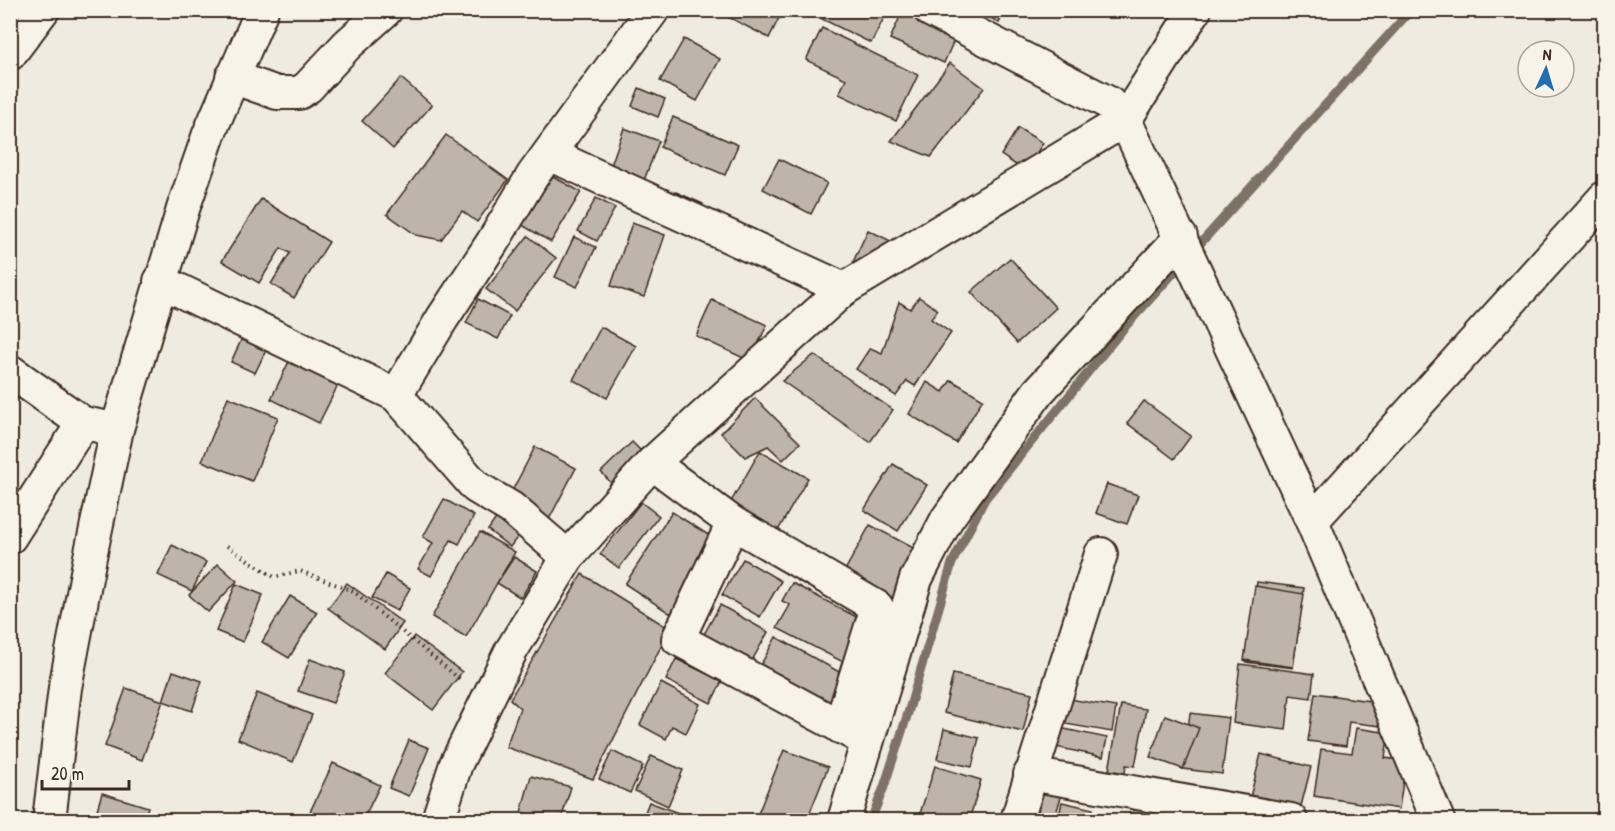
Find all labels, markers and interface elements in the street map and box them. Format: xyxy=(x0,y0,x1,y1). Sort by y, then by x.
north arrow xyxy=(1516,39,1576,99)
text: N xyxy=(1542,43,1553,65)
scale bar xyxy=(42,753,129,791)
text: 20 m xyxy=(51,761,84,786)

